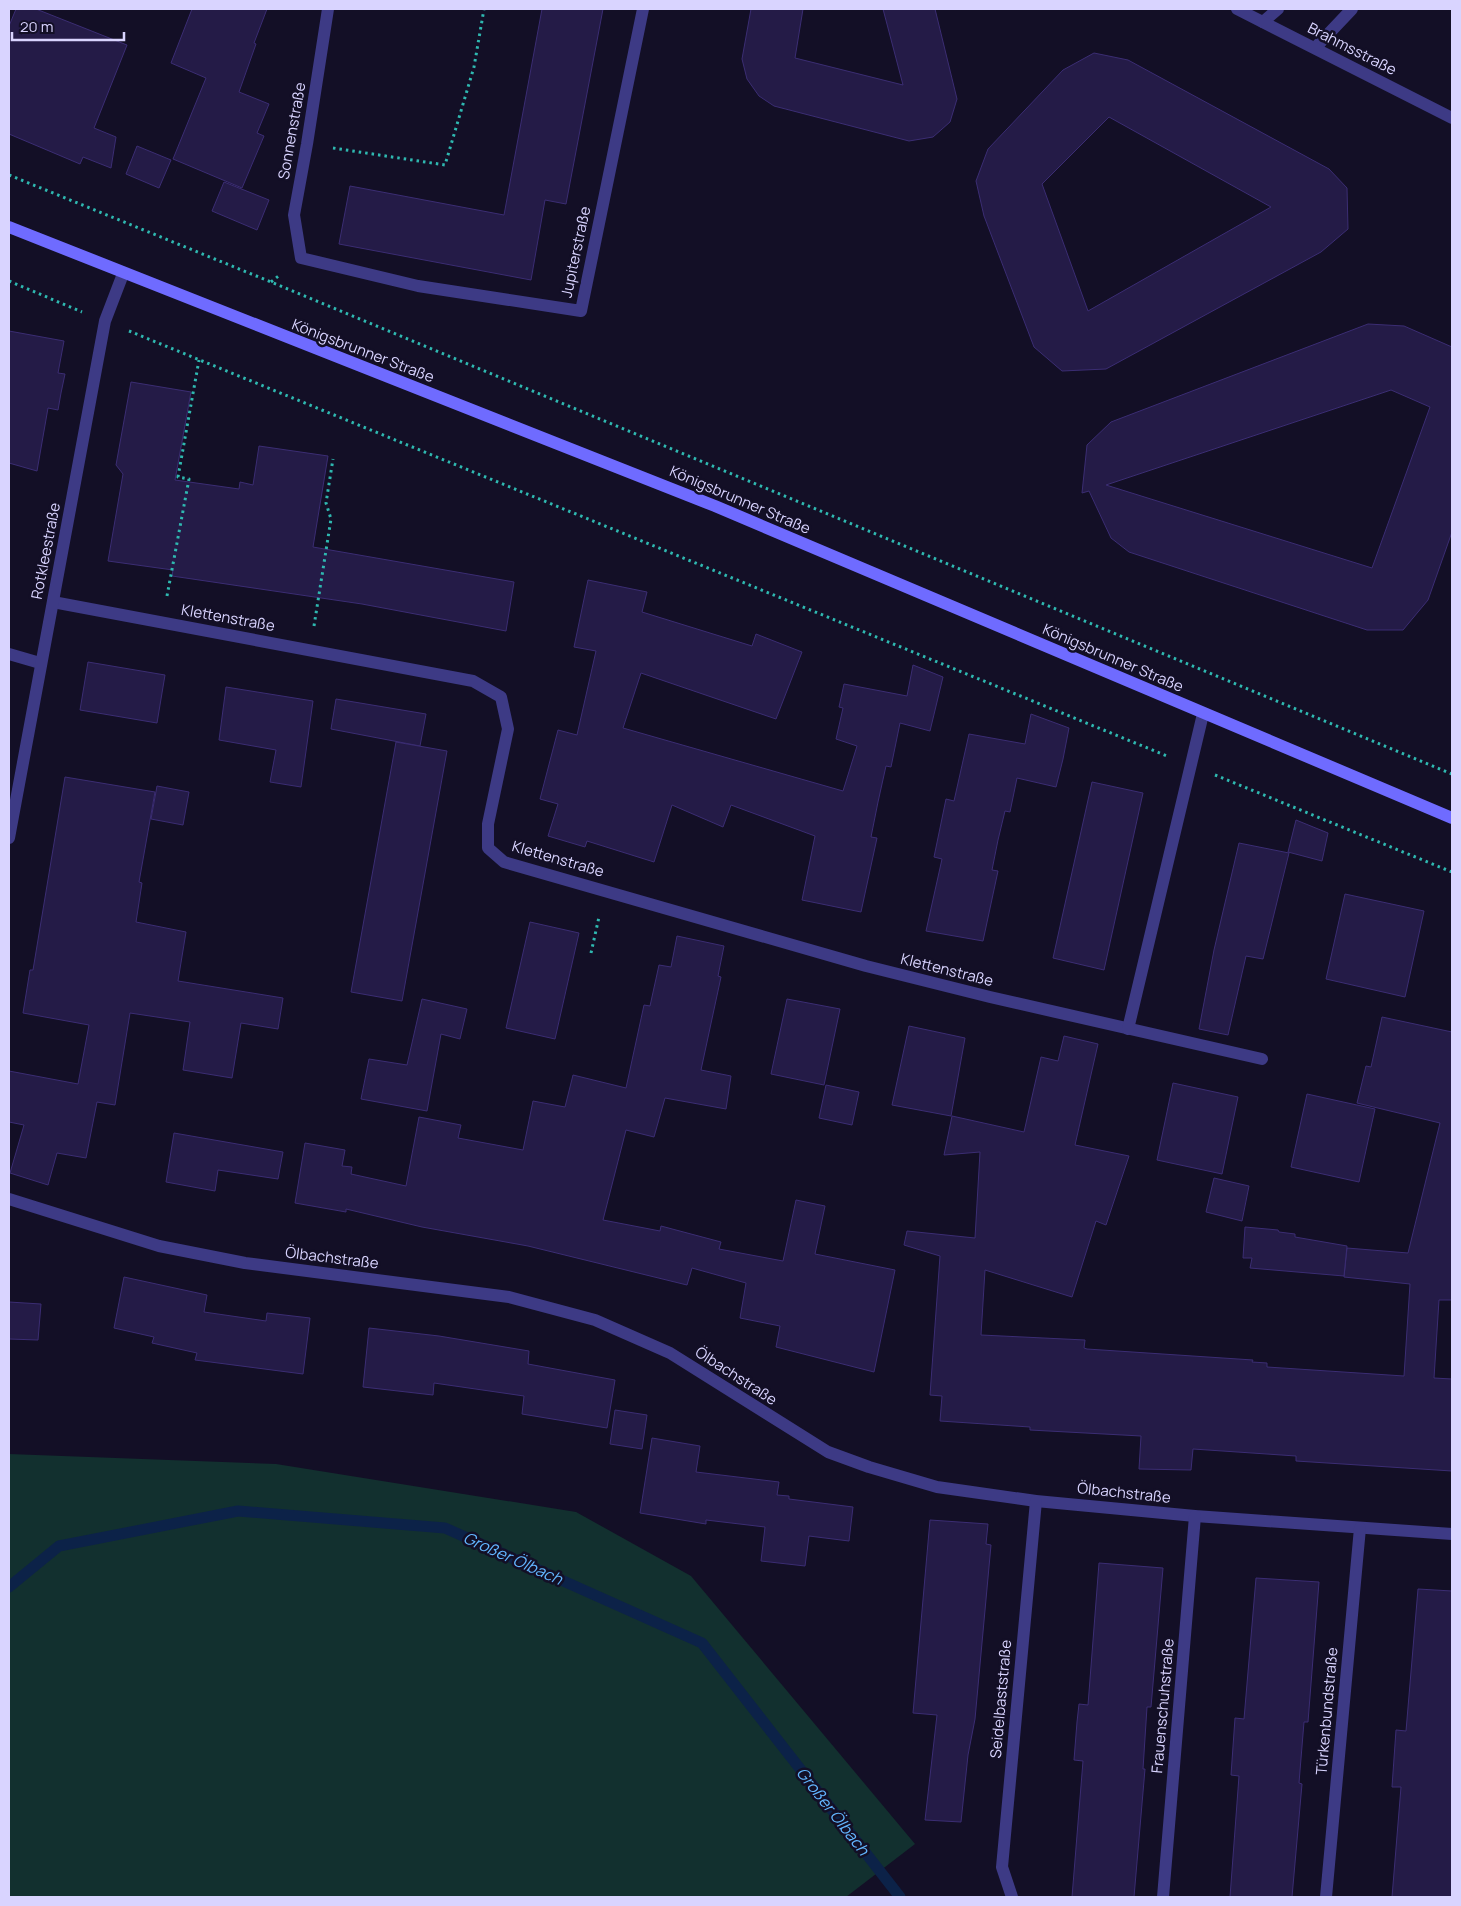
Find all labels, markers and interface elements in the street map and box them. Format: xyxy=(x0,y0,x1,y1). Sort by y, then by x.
scale bar xyxy=(12,10,125,42)
text: 20 m xyxy=(20,16,53,37)
street label: Brahmsstraße xyxy=(1304,17,1401,80)
street label: Sonnenstraße xyxy=(273,80,310,181)
street label: Jupiterstraße xyxy=(556,204,595,300)
street label: Königsbrunner Straße xyxy=(289,314,438,387)
street label: Königsbrunner Straße xyxy=(667,460,814,539)
street label: Rotkleestraße xyxy=(26,501,65,601)
street label: Klettenstraße xyxy=(180,599,277,636)
street label: Königsbrunner Straße xyxy=(1040,618,1187,697)
street label: Klettenstraße xyxy=(510,835,607,882)
street label: Klettenstraße xyxy=(899,948,996,991)
street label: Ölbachstraße xyxy=(284,1241,380,1274)
street label: Ölbachstraße xyxy=(691,1341,782,1410)
street label: Ölbachstraße xyxy=(1076,1477,1172,1508)
water label: Großer Ölbach xyxy=(460,1526,566,1590)
street label: Frauenschuhstraße xyxy=(1146,1637,1179,1774)
street label: Seidelbaststraße xyxy=(985,1639,1016,1759)
street label: Türkenbundstraße xyxy=(1310,1646,1343,1776)
water label: Großer Ölbach xyxy=(792,1762,875,1860)

